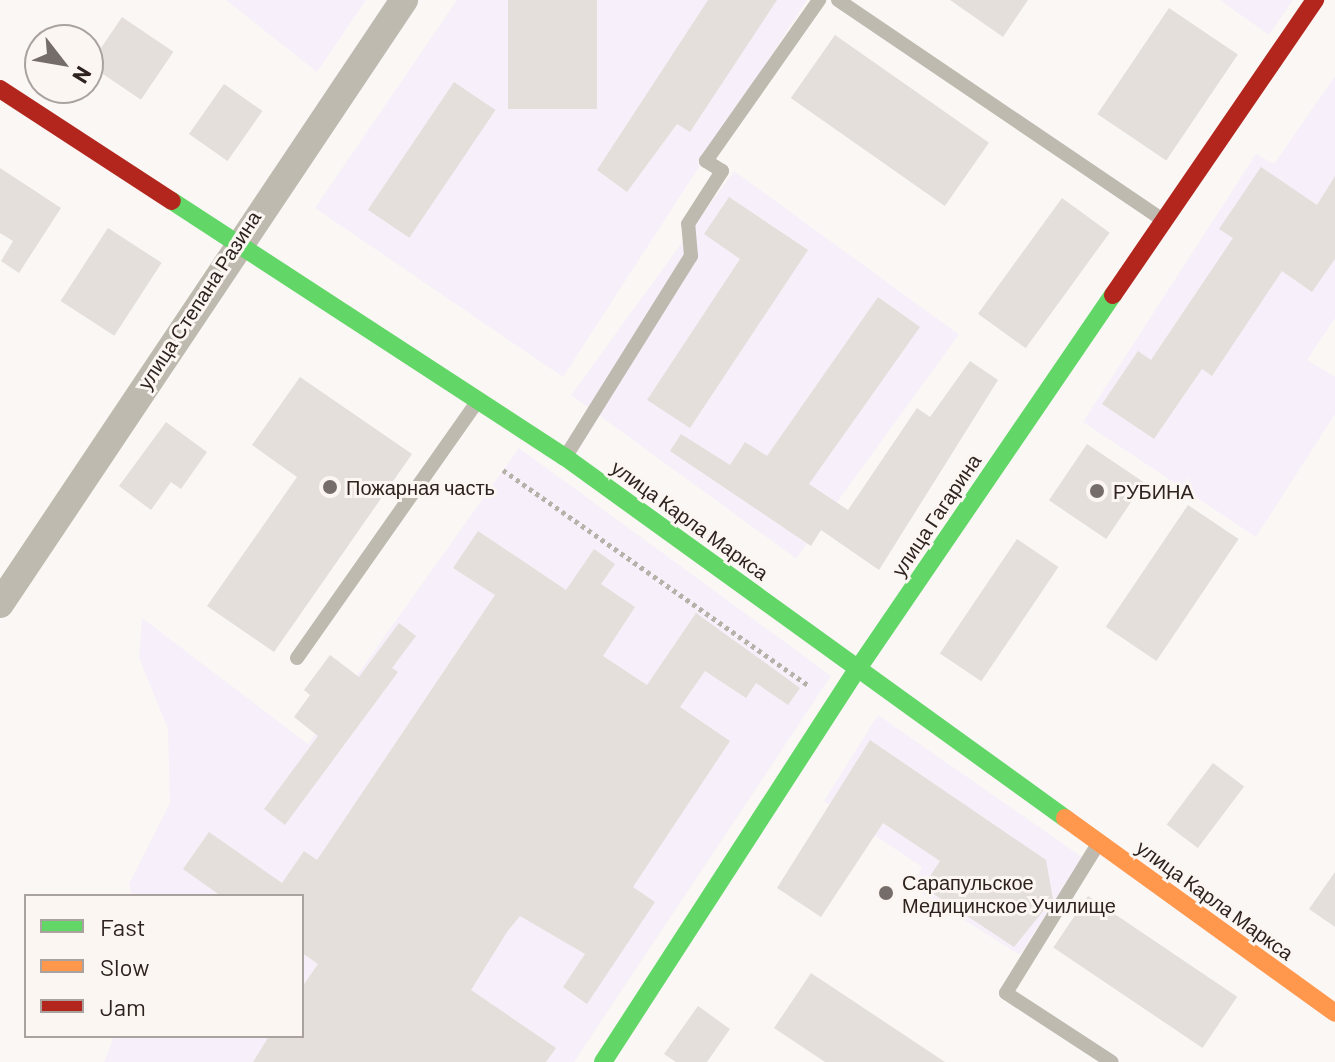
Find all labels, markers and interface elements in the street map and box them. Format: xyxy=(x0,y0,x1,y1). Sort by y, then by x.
north arrow xyxy=(24,24,104,104)
text: N xyxy=(68,62,98,88)
street label: улица Степана Разина xyxy=(132,206,266,394)
street label: улица Гагарина xyxy=(886,449,986,581)
street label: улица Карла Маркса xyxy=(607,455,773,585)
place label: Пожарная часть xyxy=(346,475,495,499)
marker: Пожарная часть xyxy=(321,478,339,496)
place label: РУБИНА xyxy=(1113,479,1194,503)
marker: РУБИНА xyxy=(1088,482,1106,500)
street label: улица Карла Маркса xyxy=(1132,835,1298,965)
place label: Сарапульское Медицинское Училище xyxy=(902,870,1116,917)
marker: Сарапульское Медицинское Училище xyxy=(877,884,895,902)
legend xyxy=(24,894,304,1038)
text: Fast xyxy=(100,912,145,941)
text: Slow xyxy=(100,952,149,981)
text: Jam xyxy=(100,992,146,1021)

